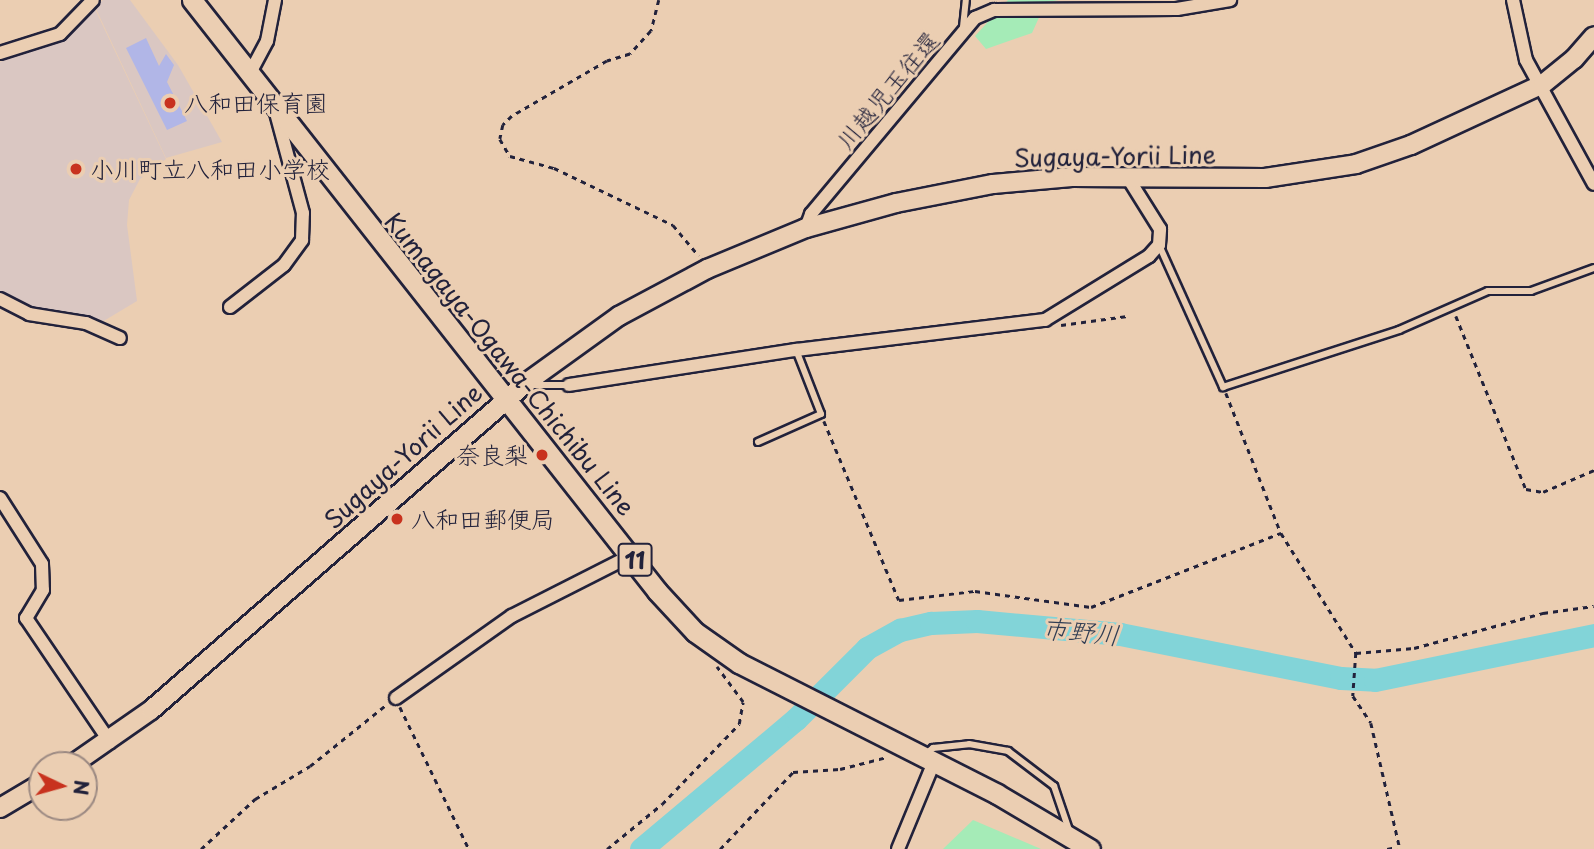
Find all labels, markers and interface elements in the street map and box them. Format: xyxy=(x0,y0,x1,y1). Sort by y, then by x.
street label: 川越児玉往還 xyxy=(830,26,944,154)
place label: 八和田保育園 xyxy=(184,89,328,117)
marker: 八和田保育園 xyxy=(162,95,178,111)
street label: Sugaya-Yorii Line xyxy=(1014,140,1216,172)
place label: 小川町立八和田小学校 xyxy=(90,155,330,183)
marker: 小川町立八和田小学校 xyxy=(68,161,84,177)
street label: Kumagaya-Ogawa-Chichibu Line xyxy=(379,207,641,521)
street label: Sugaya-Yorii Line xyxy=(318,378,488,534)
place label: 奈良梨 xyxy=(456,441,528,469)
marker: 奈良梨 xyxy=(534,447,550,463)
place label: 八和田郵便局 xyxy=(411,505,555,533)
marker: 八和田郵便局 xyxy=(389,511,405,527)
road number: 11 xyxy=(618,540,652,580)
water label: 市野川 xyxy=(1041,611,1121,651)
north arrow xyxy=(28,751,98,821)
text: N xyxy=(67,779,97,796)

